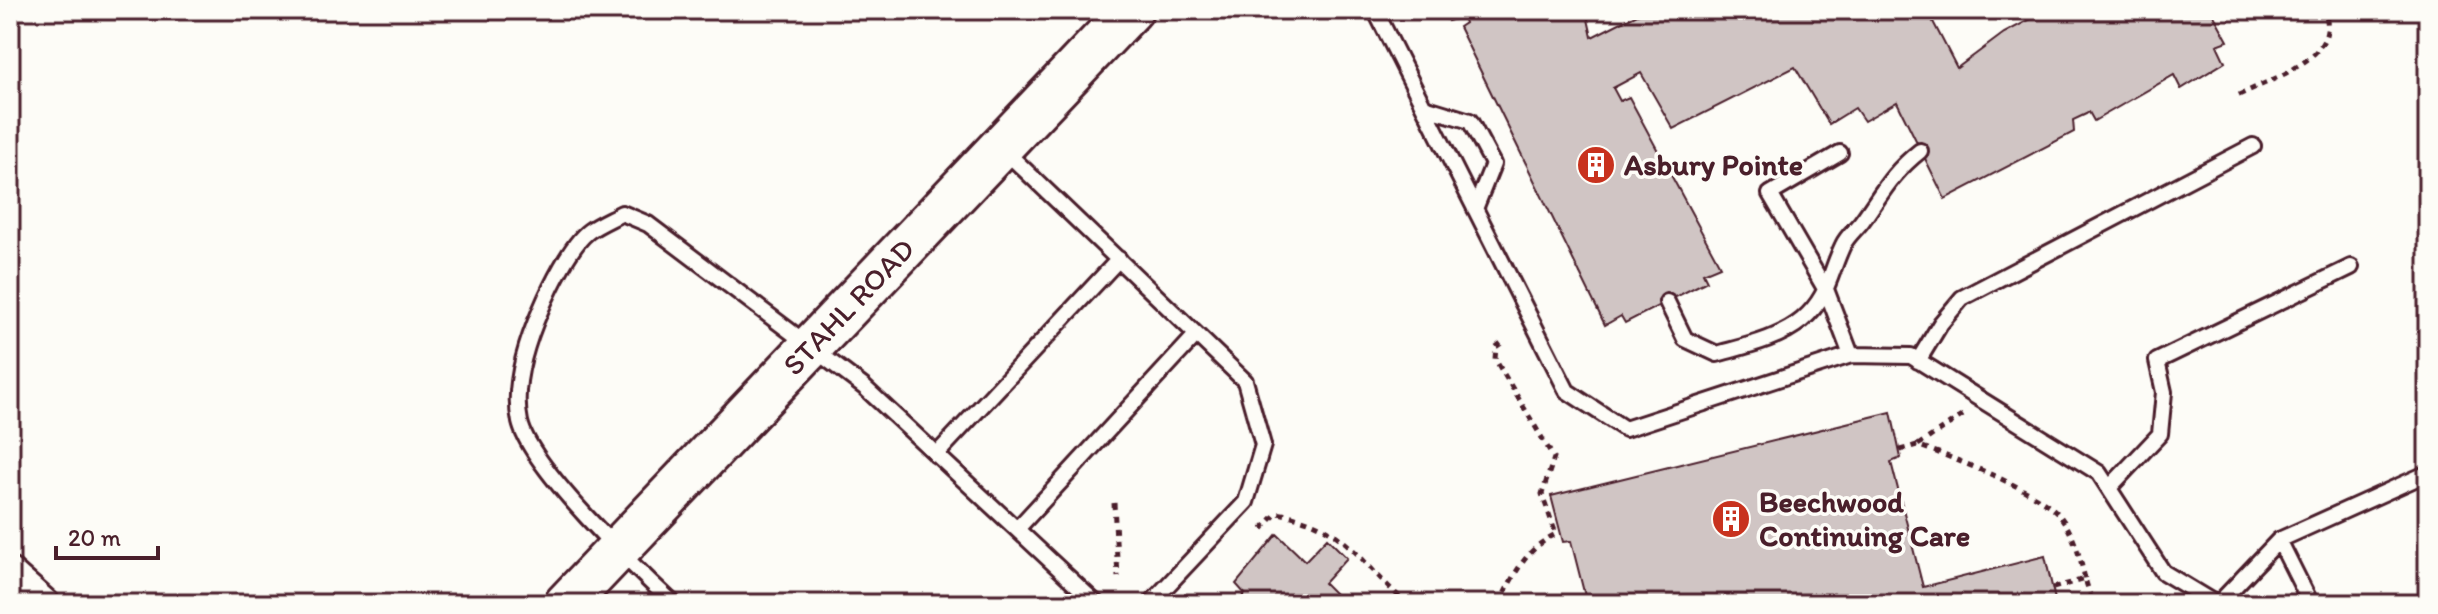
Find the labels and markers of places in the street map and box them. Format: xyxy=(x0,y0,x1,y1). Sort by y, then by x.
building icon: Asbury Pointe xyxy=(1575,144,1617,186)
place label: Asbury Pointe xyxy=(1623,146,1803,183)
place label: Beechwood Continuing Care xyxy=(1759,483,1970,554)
building icon: Beechwood Continuing Care xyxy=(1710,498,1752,540)

